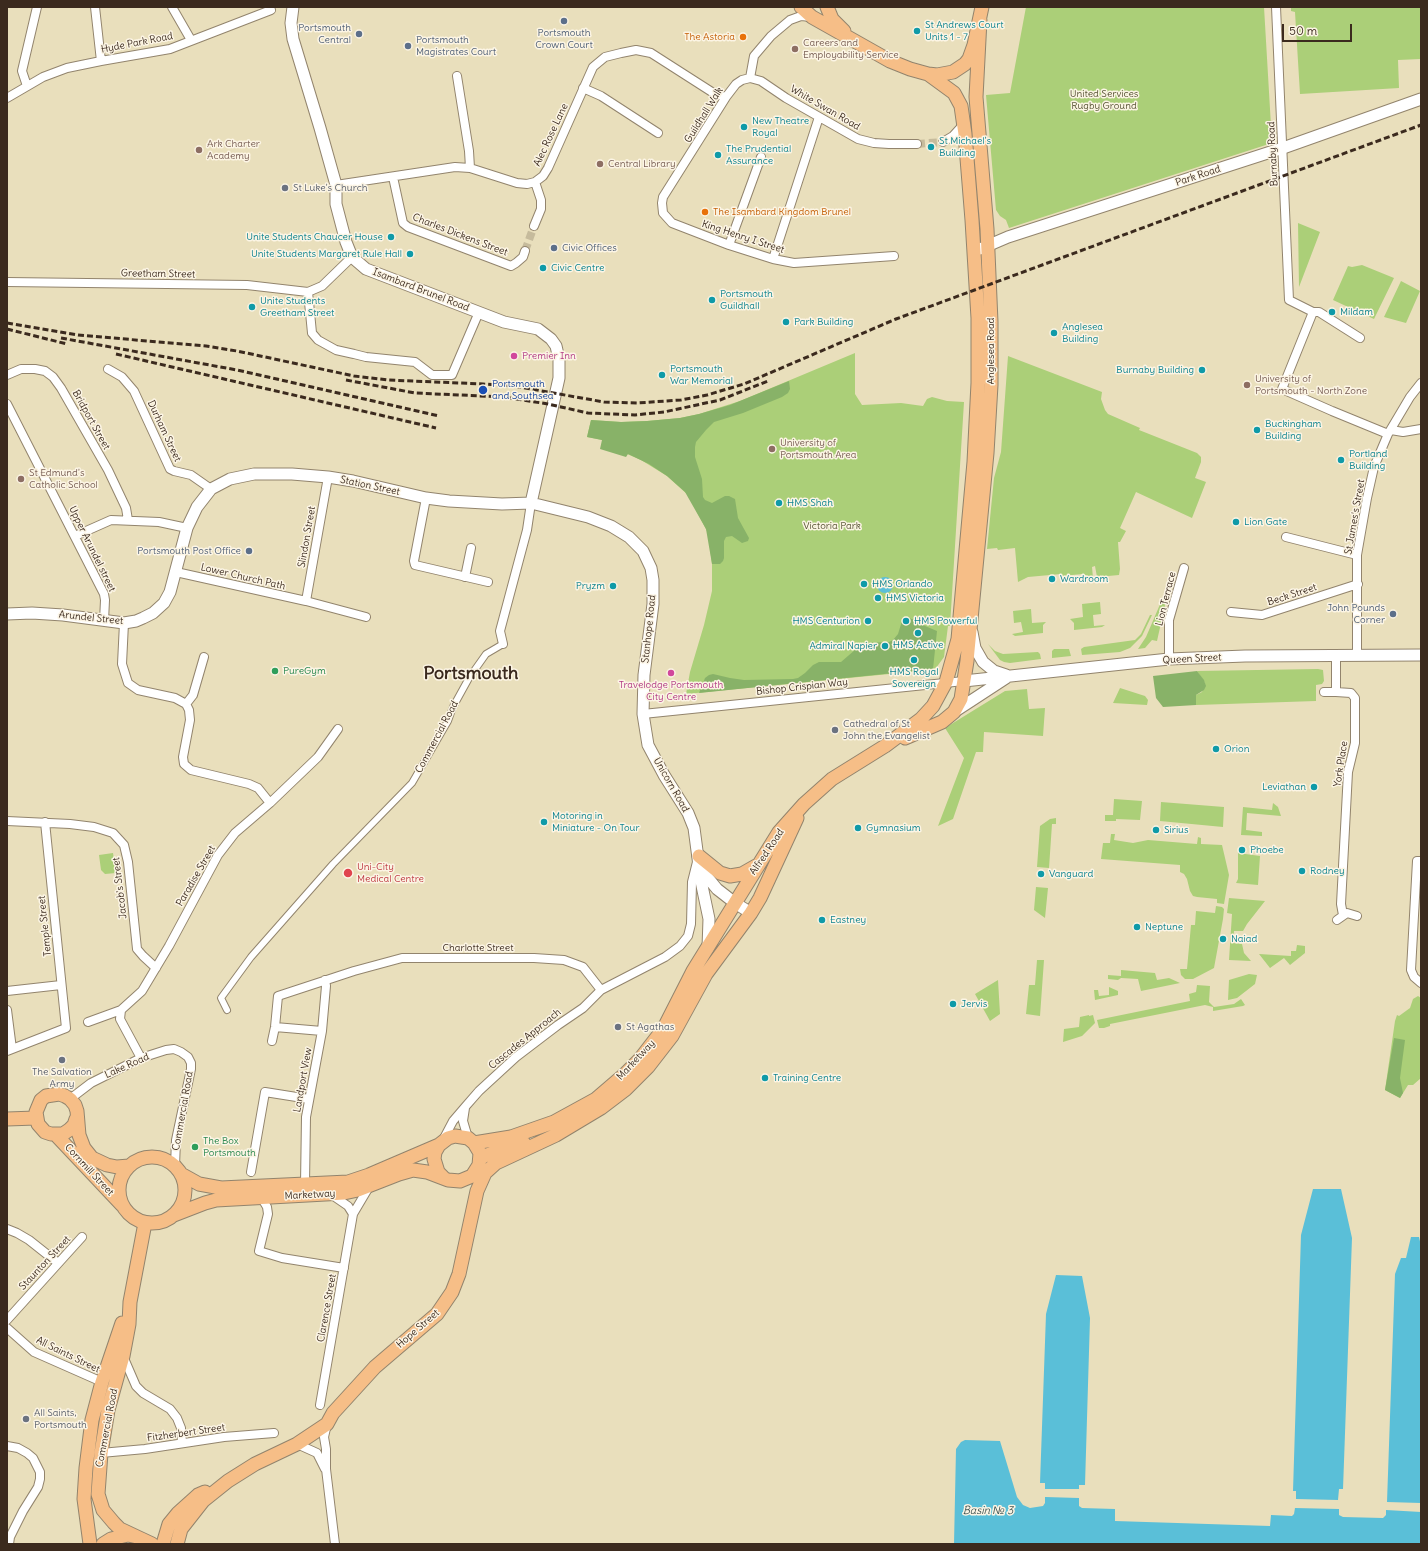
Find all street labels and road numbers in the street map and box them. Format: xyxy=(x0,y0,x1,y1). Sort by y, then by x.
street label: Hyde Park Road xyxy=(100,30,174,56)
street label: White Swan Road xyxy=(788,83,862,133)
street label: Guildhall Walk xyxy=(682,85,726,145)
street label: Alec Rose Lane xyxy=(531,102,571,168)
street label: Burnaby Road xyxy=(1265,121,1281,187)
street label: Park Road xyxy=(1174,163,1222,189)
street label: Charles Dickens Street xyxy=(411,211,509,259)
street label: King Henry I Street xyxy=(700,218,786,256)
street label: Isambard Brunel Road xyxy=(371,266,471,314)
street label: Greetham Street xyxy=(121,267,195,281)
street label: Anglesea Road xyxy=(985,318,997,384)
street label: Bridport Street xyxy=(70,388,112,452)
street label: Durham Street xyxy=(145,398,183,464)
street label: Station Street xyxy=(339,474,401,498)
street label: St James's Street xyxy=(1342,478,1368,556)
street label: Upper Arundel street xyxy=(66,504,118,594)
street label: Slindon Street xyxy=(296,505,318,569)
street label: Lower Church Path xyxy=(199,561,287,593)
street label: Lion Terrace xyxy=(1153,571,1179,627)
street label: Beck Street xyxy=(1266,581,1318,609)
street label: Stanhope Road xyxy=(639,594,659,664)
street label: Arundel Street xyxy=(58,609,124,627)
street label: Queen Street xyxy=(1162,651,1222,667)
street label: Bishop Crispian Way xyxy=(756,676,848,698)
street label: Commercial Road xyxy=(413,699,461,775)
street label: York Place xyxy=(1331,740,1351,788)
street label: Unicorn Road xyxy=(651,756,691,814)
street label: Alfred Road xyxy=(747,827,787,877)
street label: Paradise Street xyxy=(174,843,218,909)
street label: Jacob's Street xyxy=(110,856,130,920)
street label: Temple Street xyxy=(36,895,54,957)
street label: Charlotte Street xyxy=(442,942,514,954)
street label: Cascades Approach xyxy=(486,1006,564,1072)
street label: Marketway xyxy=(614,1037,658,1083)
street label: Landport View xyxy=(291,1047,315,1113)
street label: Lake Road xyxy=(103,1051,151,1081)
street label: Commercial Road xyxy=(170,1071,196,1151)
street label: Cornmill Street xyxy=(62,1142,116,1198)
street label: Marketway xyxy=(284,1188,336,1202)
street label: Staunton Street xyxy=(17,1233,73,1293)
street label: Clarence Street xyxy=(315,1273,339,1343)
street label: Hope Street xyxy=(394,1307,442,1351)
street label: All Saints Street xyxy=(34,1334,102,1376)
street label: Commercial Road xyxy=(93,1388,121,1468)
street label: Fitzherbert Street xyxy=(146,1422,226,1444)

